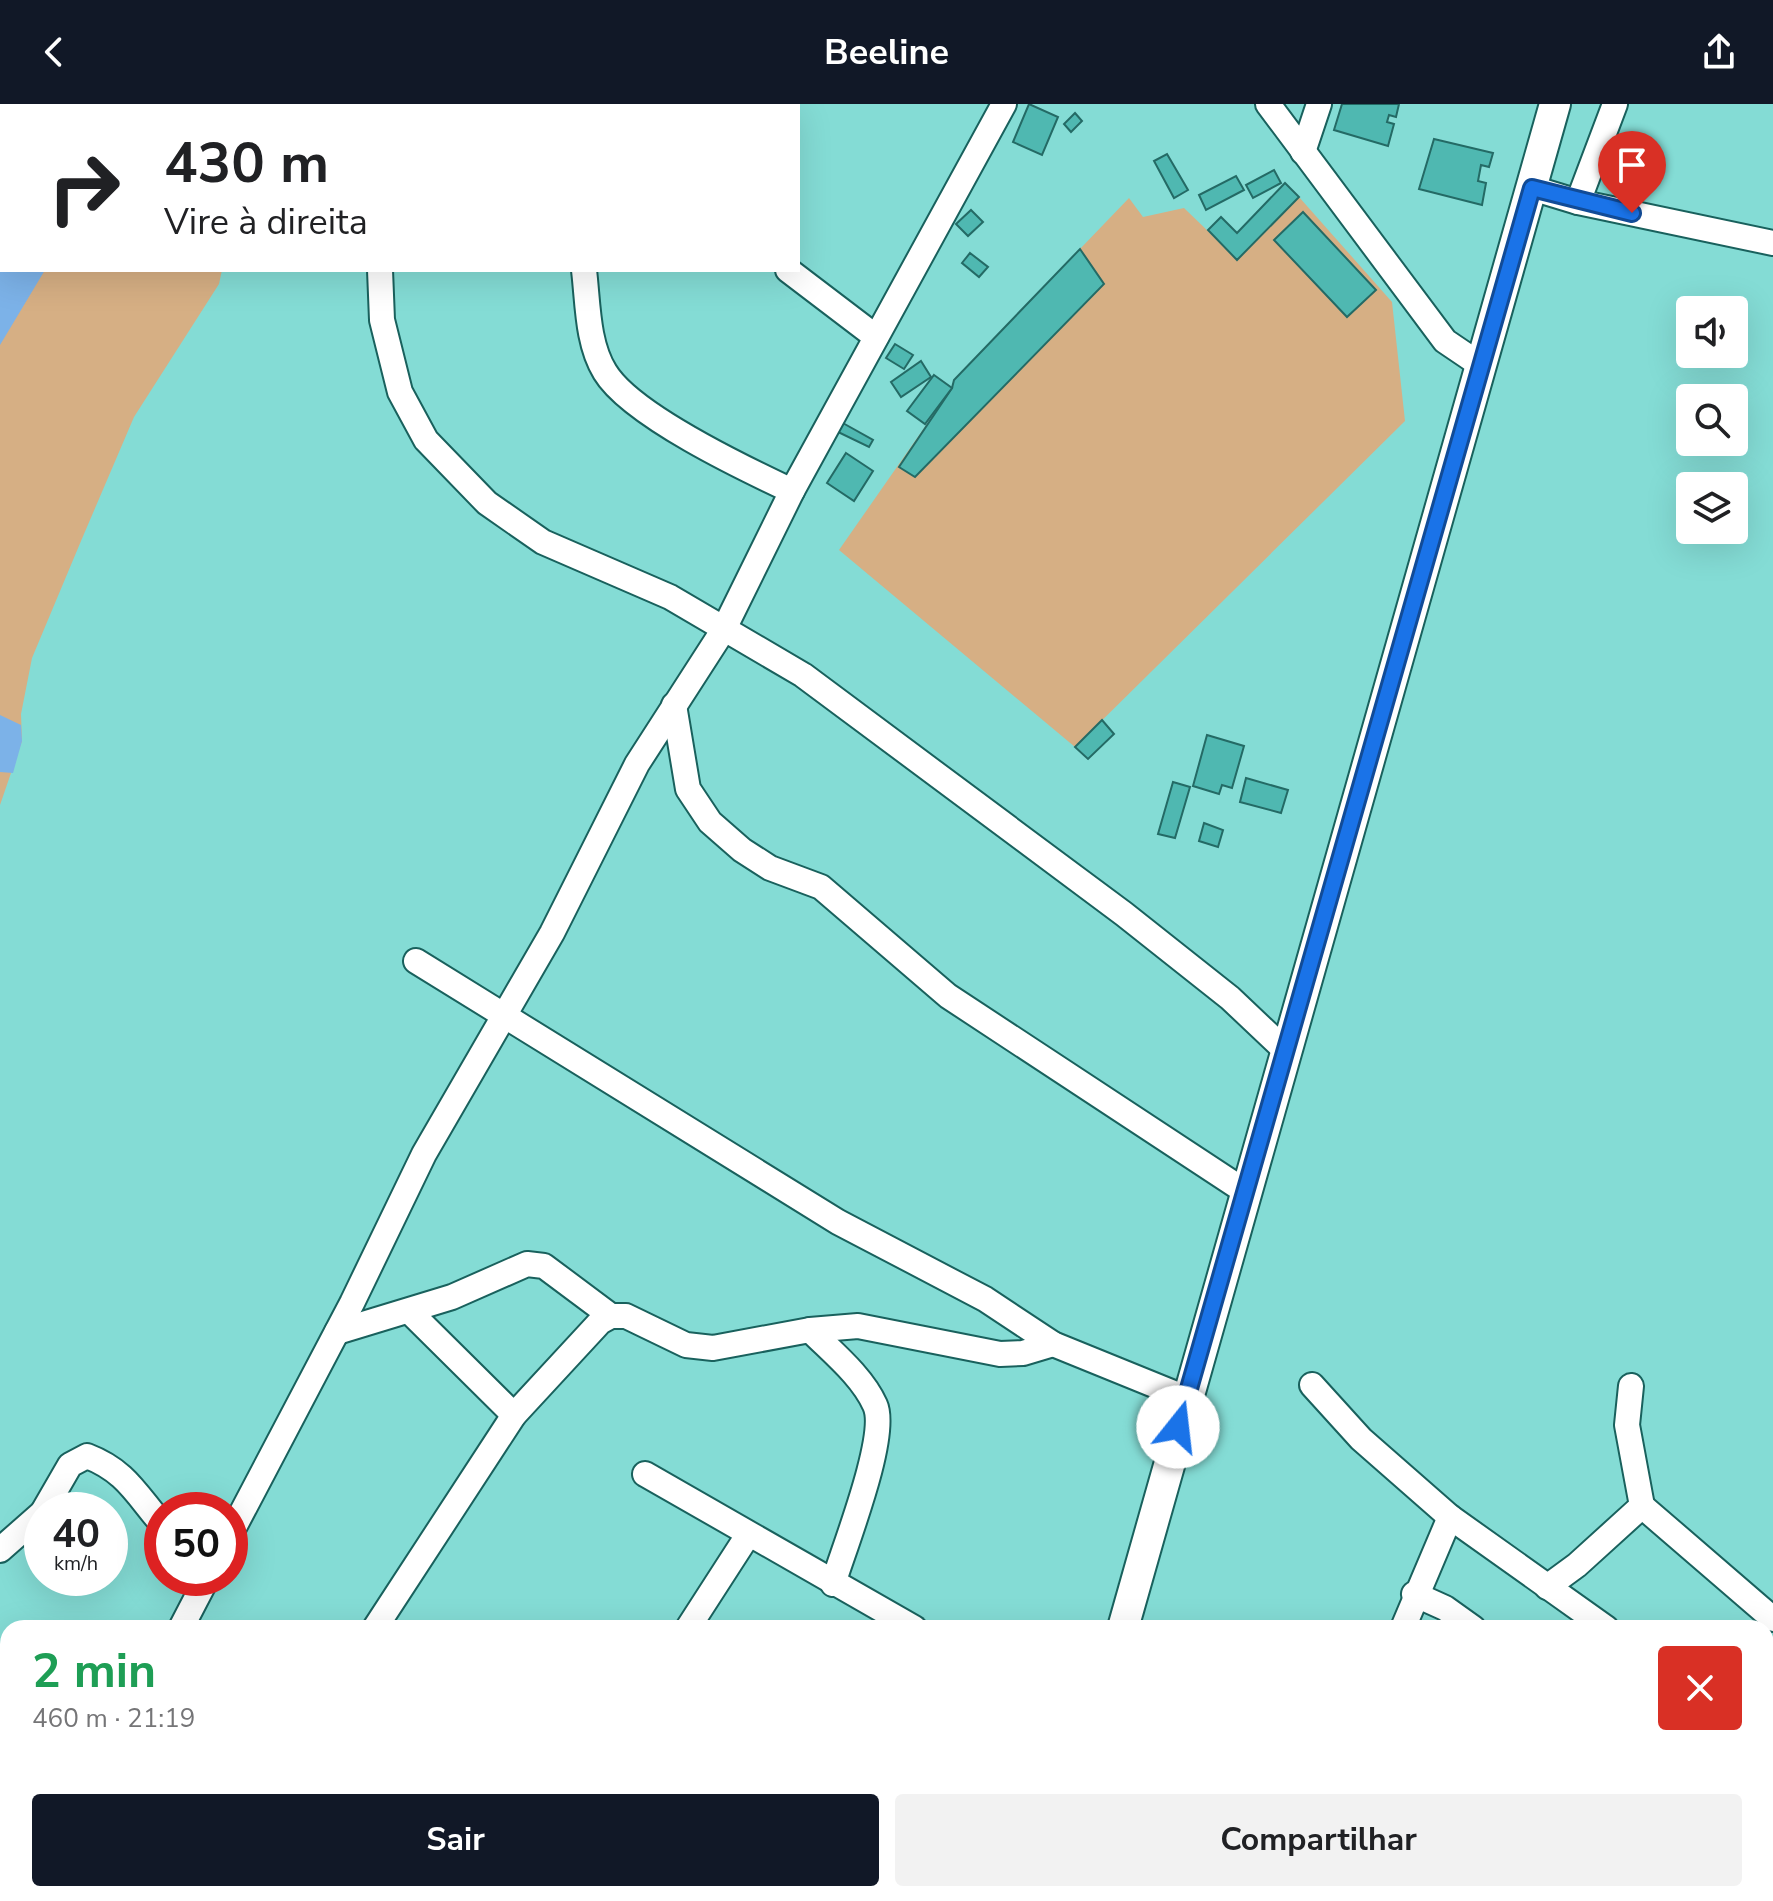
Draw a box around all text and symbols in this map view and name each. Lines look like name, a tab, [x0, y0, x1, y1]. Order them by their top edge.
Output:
text: Beeline	[824, 28, 949, 77]
icon: back	[32, 30, 76, 74]
icon: share	[1697, 30, 1741, 74]
text: 430 m	[164, 125, 329, 202]
pin	[1598, 131, 1666, 213]
icon: right	[32, 136, 136, 240]
icon: arrive	[1610, 143, 1654, 187]
text: Vire à direita	[164, 198, 368, 247]
map controls	[1676, 296, 1748, 544]
button: sound	[1676, 296, 1748, 368]
button: search	[1676, 384, 1748, 456]
button: layers	[1676, 472, 1748, 544]
position arrow	[1136, 1385, 1220, 1469]
speed limit sign: 50	[144, 1492, 248, 1596]
text: 40	[52, 1507, 100, 1561]
text: km/h	[54, 1550, 98, 1577]
text: 2 min	[32, 1638, 156, 1704]
button: close	[1658, 1646, 1742, 1730]
text: 460 m · 21:19	[32, 1701, 195, 1736]
button: Sair	[32, 1794, 879, 1886]
button: Compartilhar	[895, 1794, 1742, 1886]

